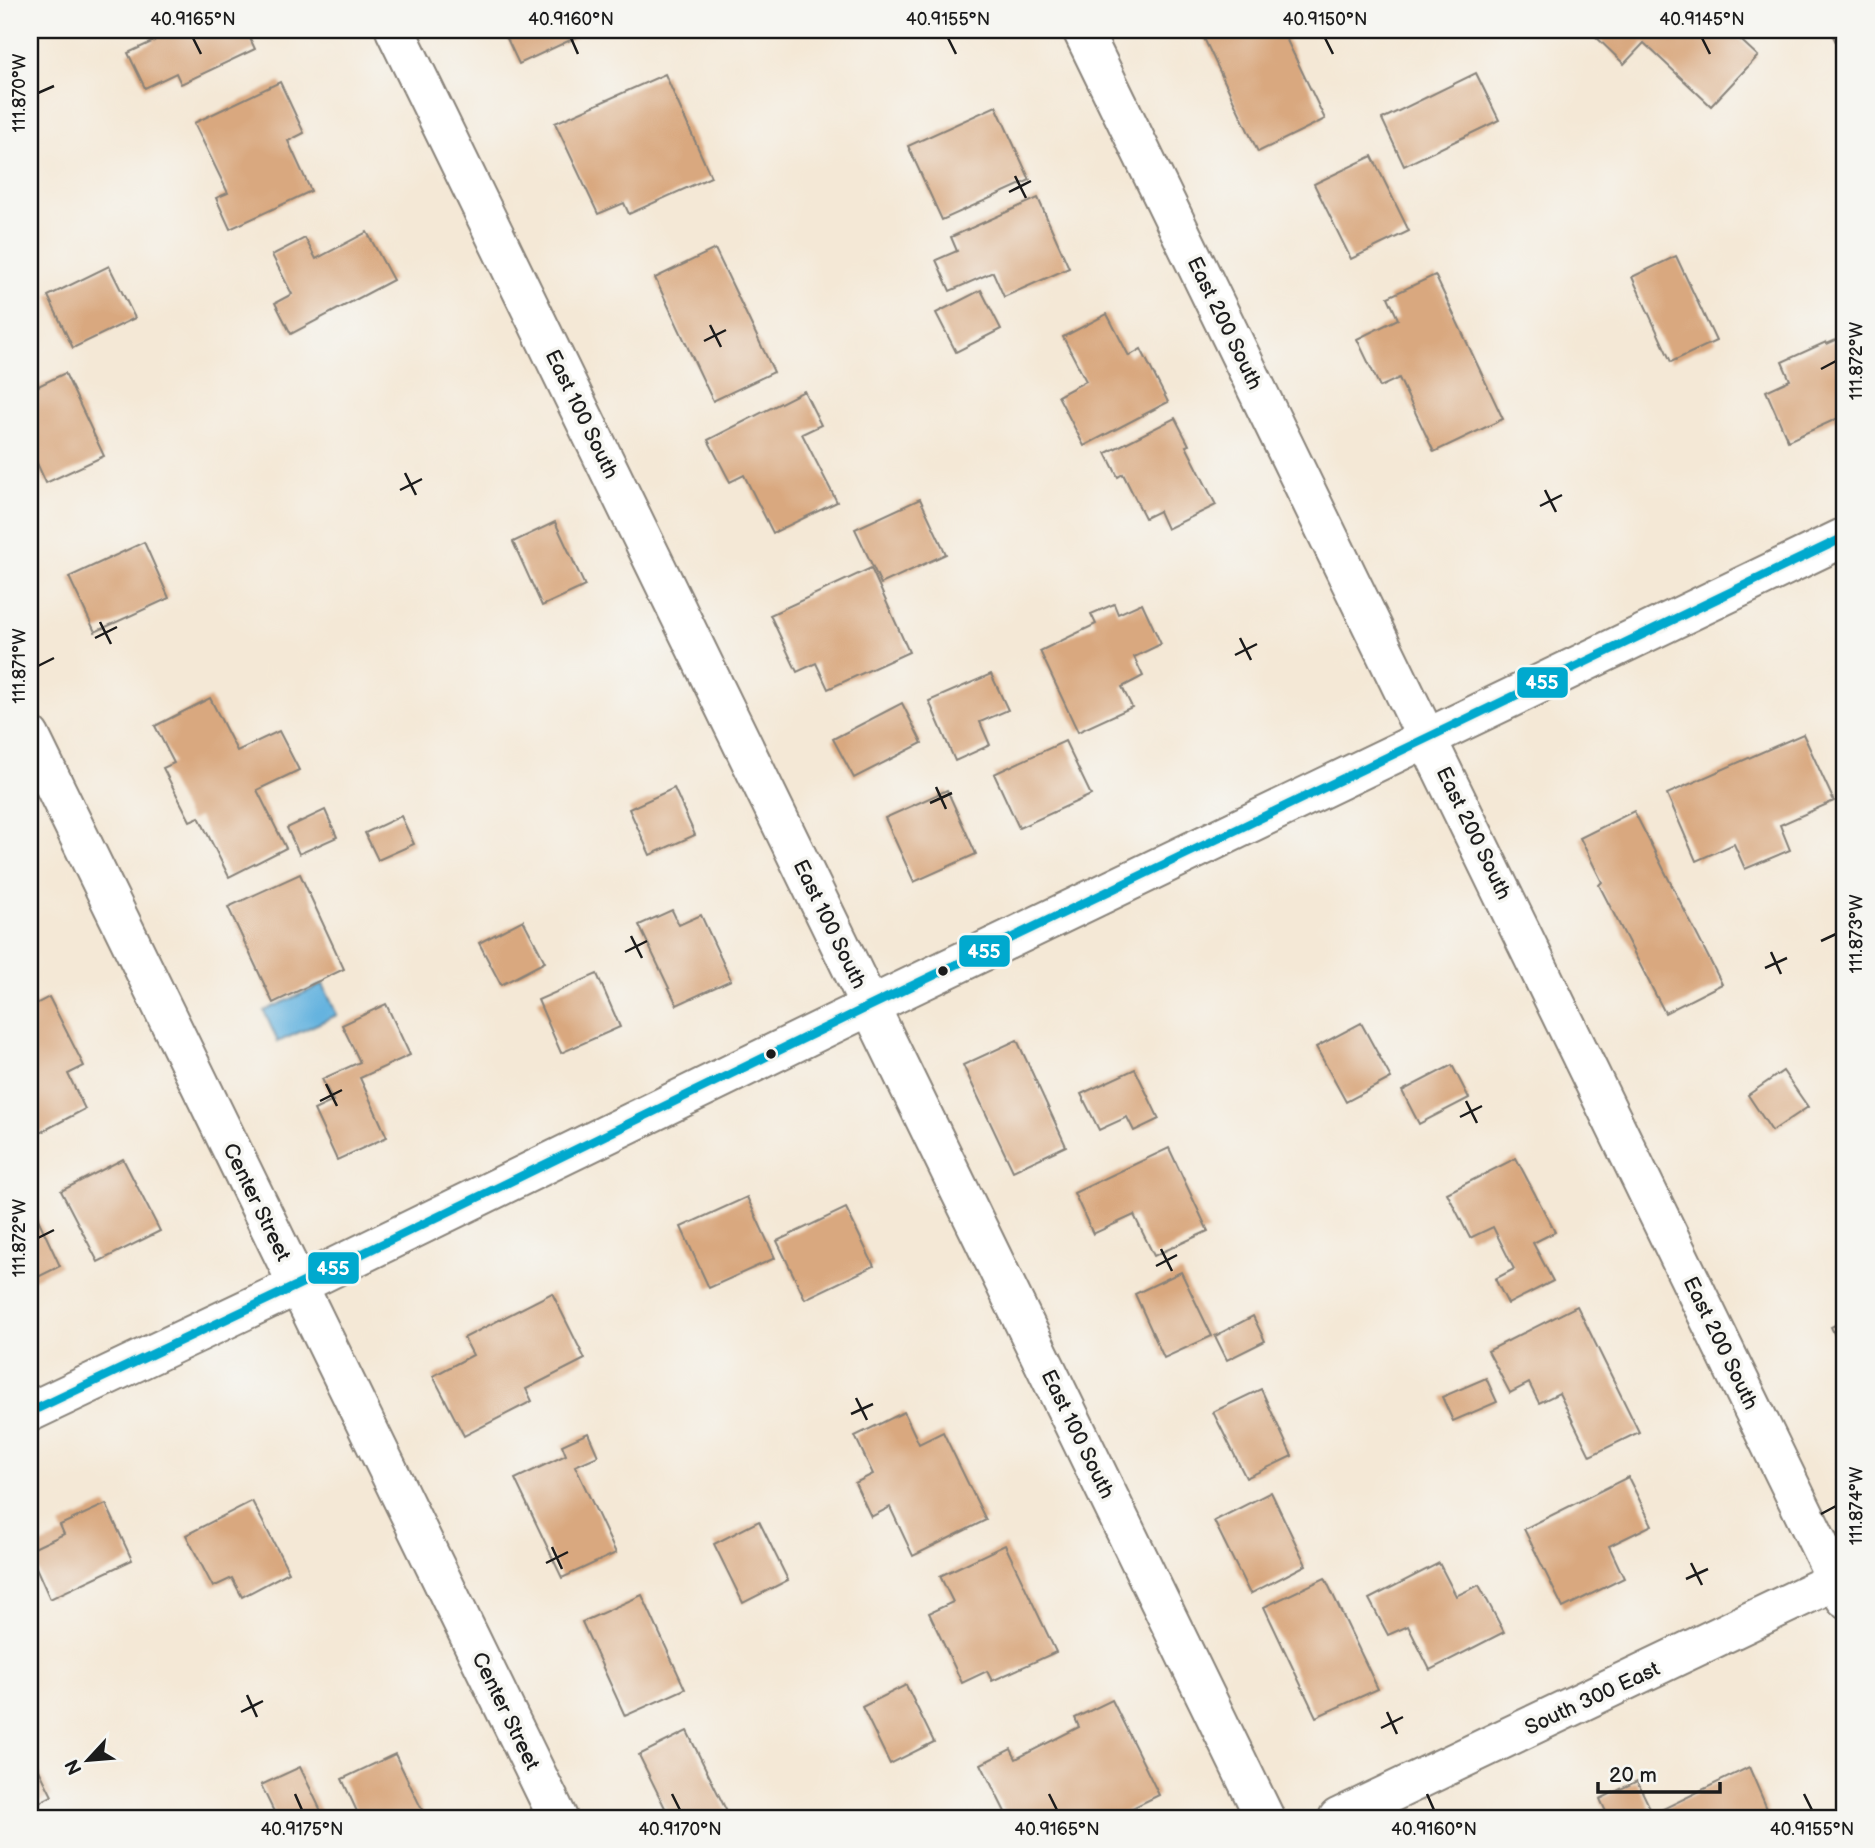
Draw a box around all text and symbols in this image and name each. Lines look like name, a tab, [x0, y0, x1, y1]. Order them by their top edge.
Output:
text: 40.9165°N	[150, 9, 236, 30]
text: 40.9160°N	[528, 9, 614, 30]
text: 40.9155°N	[906, 9, 990, 30]
text: 40.9150°N	[1282, 9, 1368, 30]
text: 40.9145°N	[1659, 9, 1745, 30]
text: 111.870°W	[9, 53, 30, 133]
street label: East 200 South	[1182, 253, 1268, 394]
text: 111.872°W	[1846, 321, 1867, 400]
street label: East 100 South	[540, 346, 624, 483]
text: 111.871°W	[9, 628, 30, 704]
line badge: 455	[1516, 666, 1569, 699]
text: 455	[1525, 672, 1559, 695]
street label: East 200 South	[1431, 763, 1517, 904]
street label: East 100 South	[788, 856, 872, 993]
text: 111.873°W	[1846, 894, 1867, 974]
line badge: 455	[958, 934, 1011, 968]
text: 455	[967, 941, 1001, 964]
unlabelled marker	[936, 964, 950, 978]
unlabelled marker	[764, 1047, 778, 1061]
street label: Center Street	[217, 1139, 296, 1266]
text: 111.872°W	[9, 1198, 30, 1277]
line badge: 455	[307, 1251, 360, 1285]
text: 455	[316, 1258, 350, 1281]
street label: East 200 South	[1678, 1273, 1764, 1414]
street label: East 100 South	[1036, 1366, 1120, 1503]
text: 111.874°W	[1846, 1466, 1867, 1545]
street label: Center Street	[466, 1648, 545, 1775]
street label: South 300 East	[1521, 1656, 1664, 1741]
north arrow	[52, 1726, 122, 1796]
scale bar	[1598, 1750, 1721, 1794]
text: N	[61, 1755, 88, 1778]
text: 20 m	[1609, 1763, 1657, 1788]
text: 40.9175°N	[260, 1819, 344, 1840]
text: 40.9170°N	[638, 1819, 722, 1840]
text: 40.9165°N	[1014, 1819, 1100, 1840]
text: 40.9160°N	[1391, 1819, 1477, 1840]
text: 40.9155°N	[1770, 1819, 1854, 1840]

